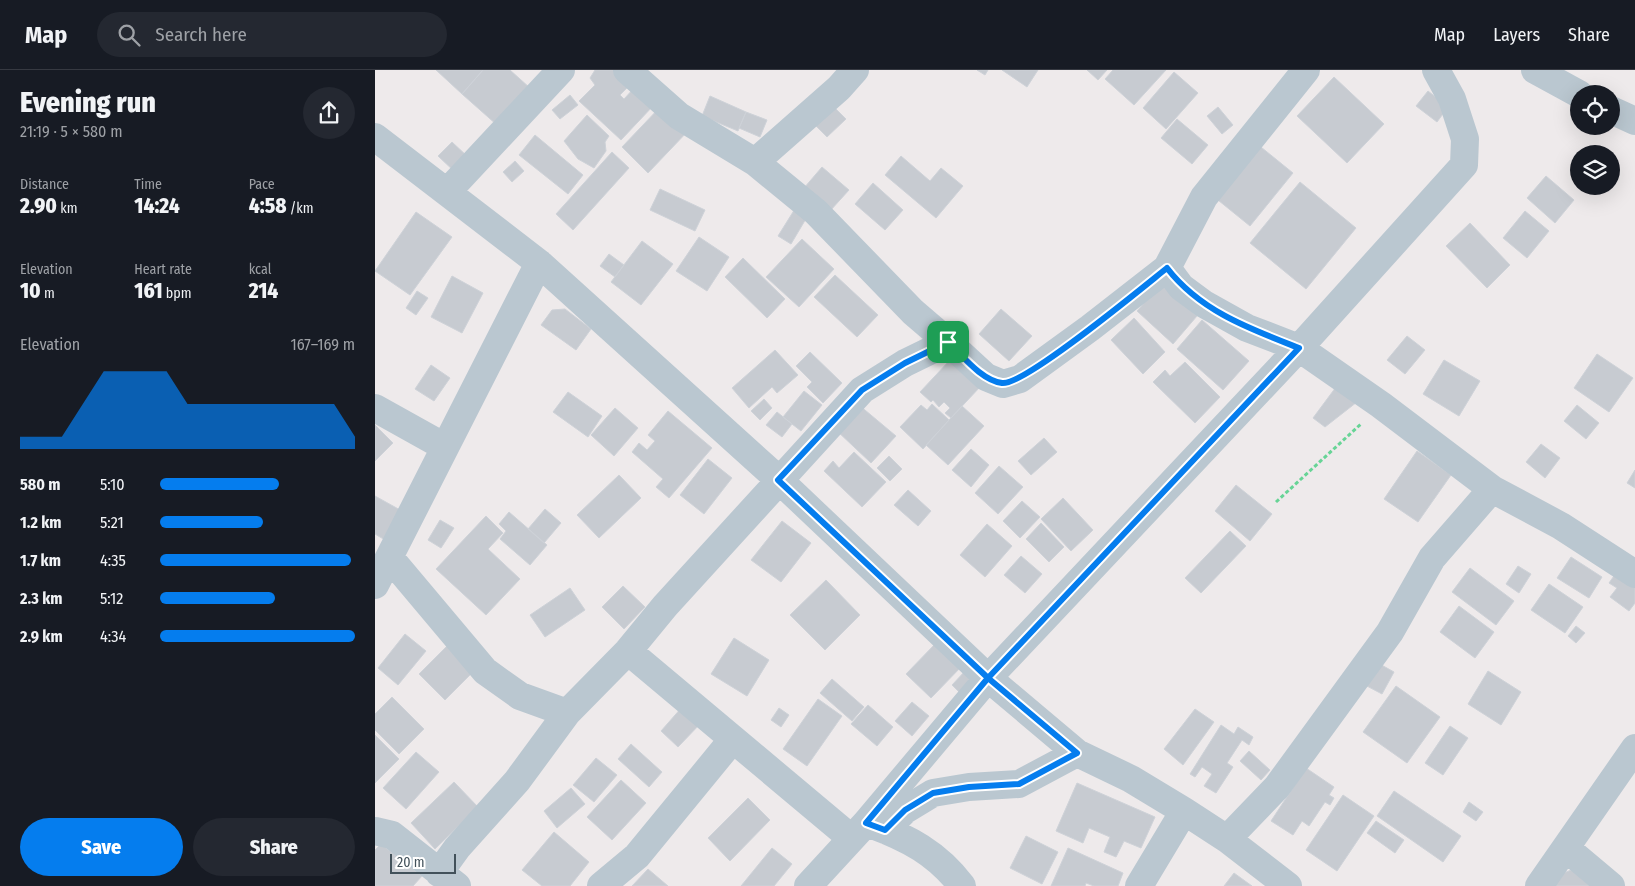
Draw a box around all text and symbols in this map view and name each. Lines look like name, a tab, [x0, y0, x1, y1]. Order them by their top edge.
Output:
search box	[97, 12, 447, 57]
text: Map	[25, 21, 67, 49]
icon: search	[115, 21, 143, 49]
text: Search here	[155, 23, 247, 46]
text: Map	[1434, 24, 1465, 46]
text: Layers	[1493, 24, 1540, 46]
text: Share	[1568, 24, 1610, 46]
map controls	[1570, 85, 1620, 195]
button: locate	[1570, 85, 1620, 135]
text: Evening run	[20, 86, 156, 119]
button: share	[303, 87, 355, 139]
text: 21:19 · 5 × 580 m	[20, 122, 122, 141]
button: layers	[1570, 145, 1620, 195]
text: Distance	[20, 176, 69, 193]
text: Time	[134, 176, 162, 193]
text: Pace	[249, 176, 275, 193]
text: 2.90	[20, 193, 57, 219]
text: 14:24	[134, 193, 180, 219]
text: 4:58	[249, 193, 287, 219]
text: km	[57, 200, 78, 217]
text: /km	[287, 200, 314, 217]
text: Elevation	[20, 261, 73, 278]
text: Heart rate	[134, 261, 192, 278]
text: kcal	[249, 261, 271, 278]
text: 10	[20, 278, 41, 304]
text: 161	[134, 278, 163, 304]
text: 214	[249, 278, 278, 304]
text: m	[41, 285, 55, 302]
text: bpm	[163, 285, 192, 302]
pin	[927, 321, 969, 363]
icon: arrive	[934, 328, 962, 356]
text: Elevation	[20, 335, 80, 354]
text: 167–169 m	[290, 335, 355, 354]
text: 580 m	[20, 475, 61, 494]
text: 5:10	[100, 475, 125, 494]
text: 1.2 km	[20, 513, 62, 532]
text: 5:21	[100, 513, 124, 532]
text: 1.7 km	[20, 551, 61, 570]
text: 4:35	[100, 551, 126, 570]
text: 2.3 km	[20, 589, 63, 608]
text: 5:12	[100, 589, 123, 608]
text: 2.9 km	[20, 627, 63, 646]
text: 4:34	[100, 627, 126, 646]
button: Save	[20, 818, 183, 876]
button: Share	[193, 818, 355, 876]
scale bar	[390, 851, 456, 874]
text: 20 m	[397, 854, 425, 871]

